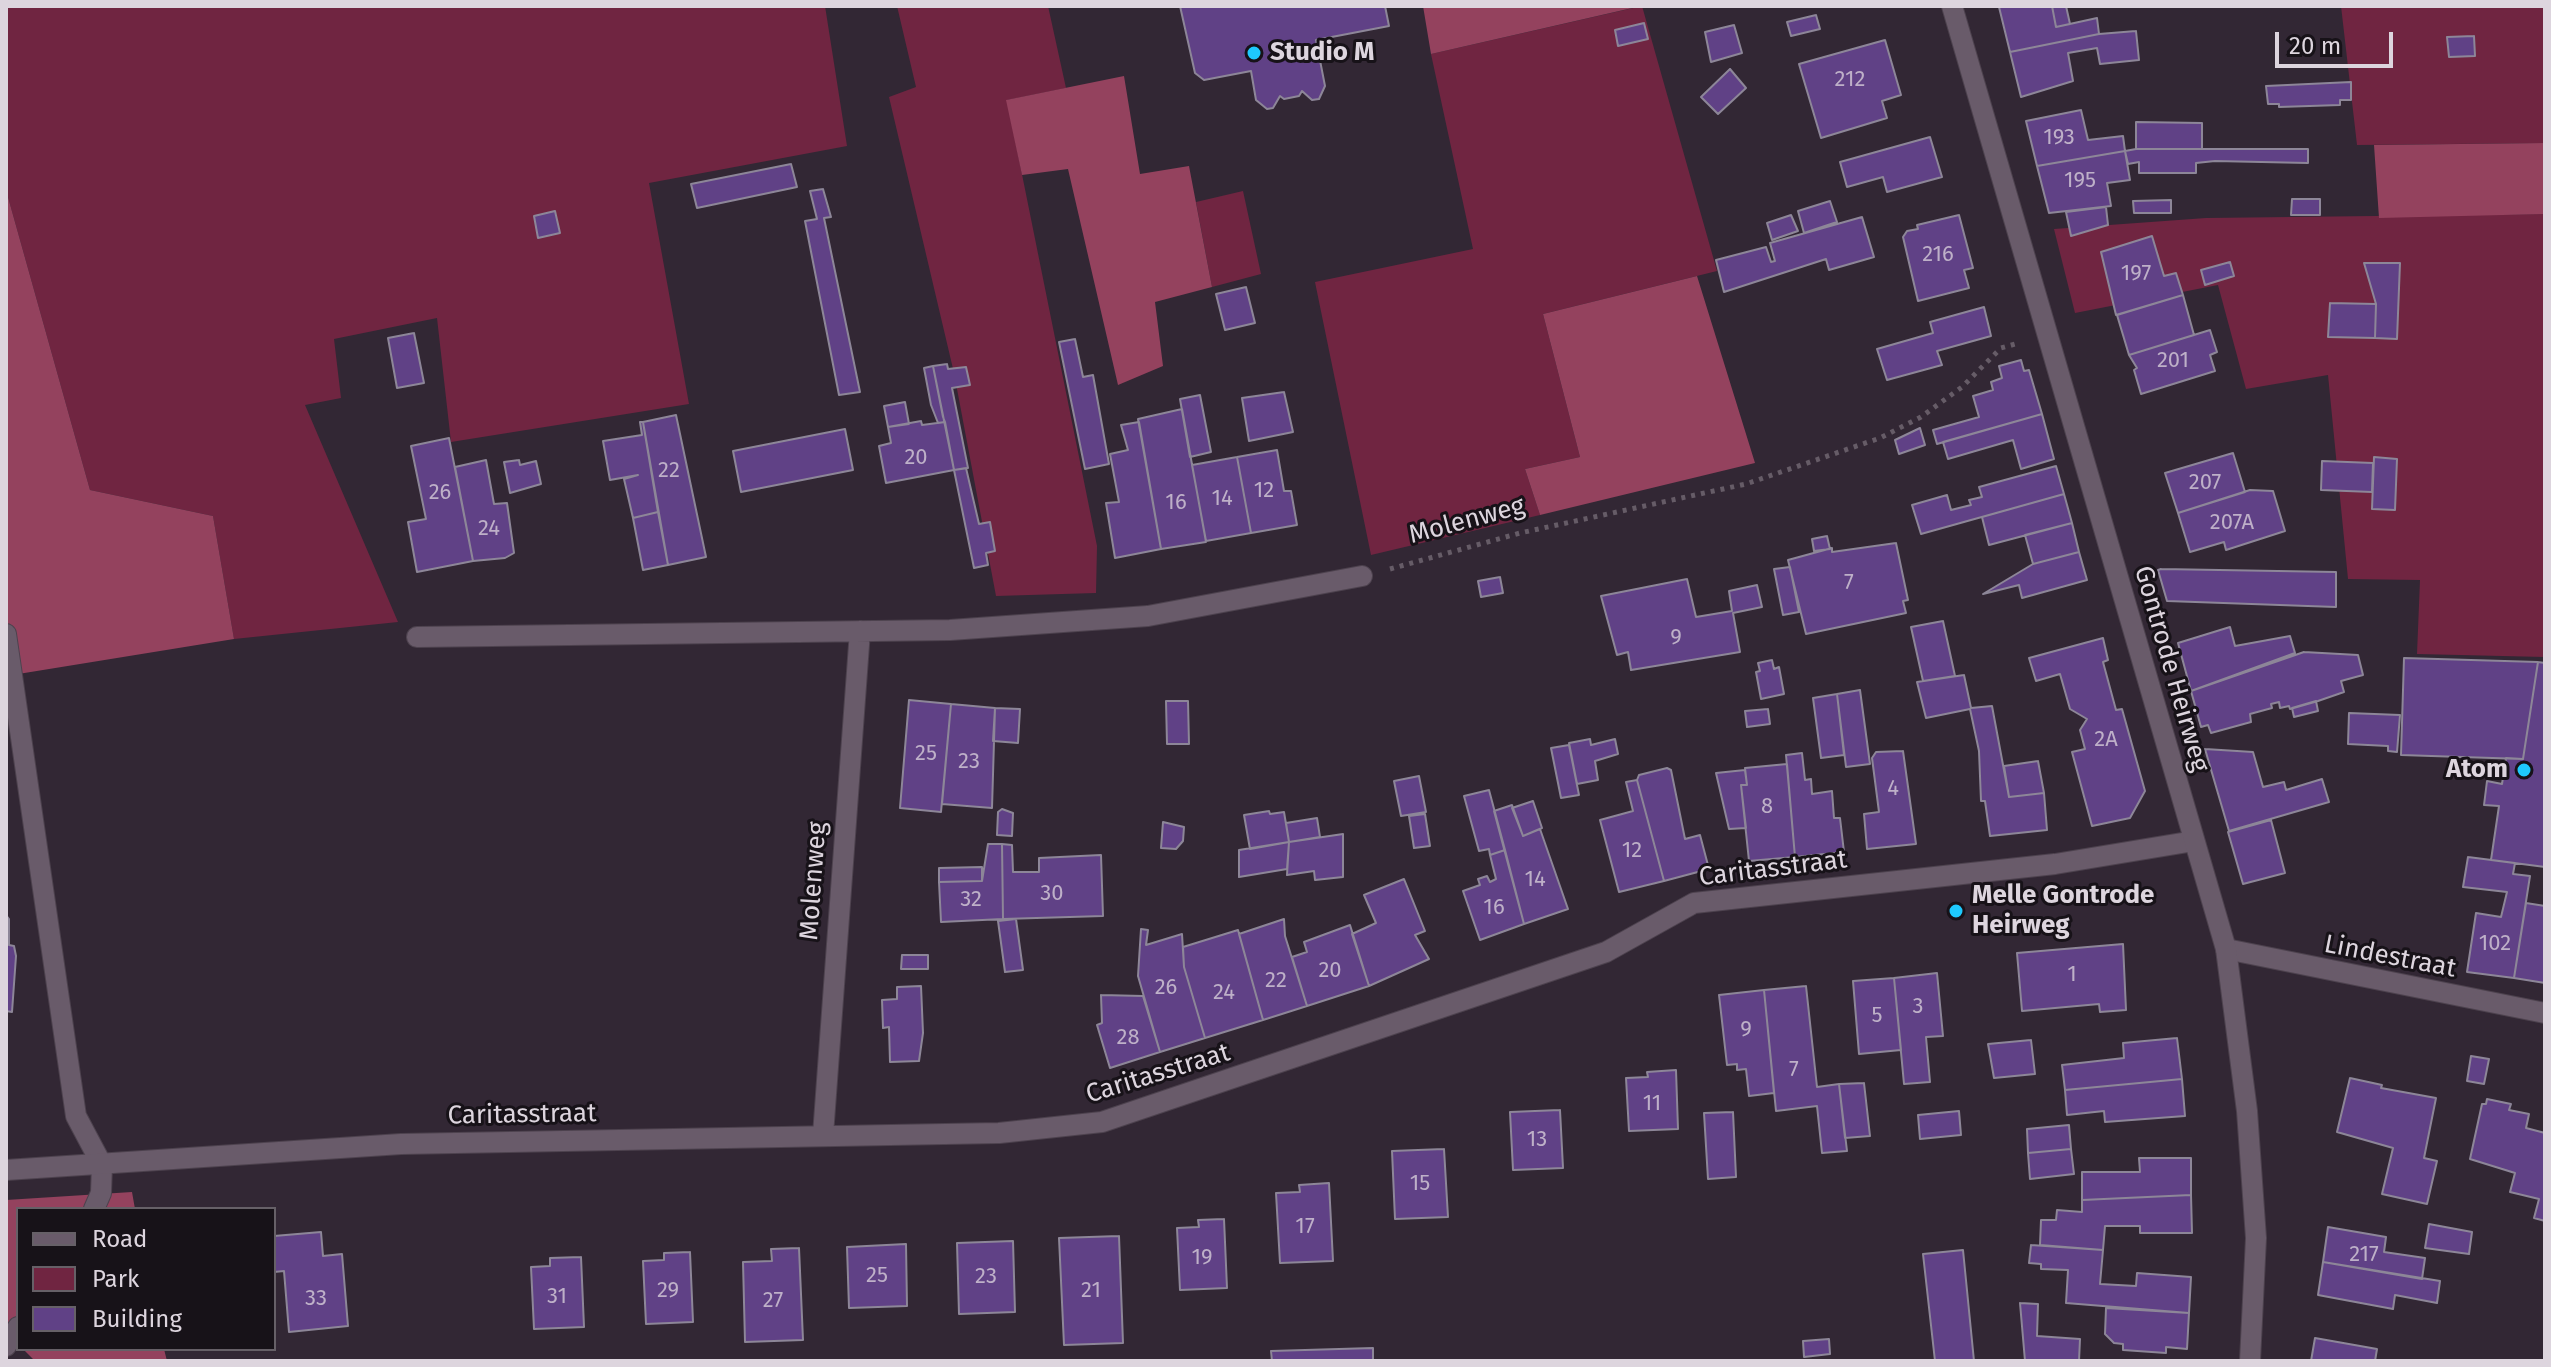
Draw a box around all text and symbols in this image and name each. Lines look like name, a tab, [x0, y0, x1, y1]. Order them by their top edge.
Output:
scale bar	[2279, 16, 2397, 66]
text: 20 m	[2289, 32, 2341, 60]
place label: Studio M	[1270, 37, 1374, 69]
marker: Studio M	[1245, 44, 1263, 62]
house number: 212	[1835, 67, 1865, 93]
house number: 193	[2043, 125, 2075, 151]
house number: 195	[2064, 168, 2096, 194]
house number: 216	[1922, 242, 1954, 268]
house number: 197	[2121, 261, 2151, 287]
house number: 201	[2157, 348, 2189, 374]
house number: 20	[904, 445, 928, 471]
house number: 22	[658, 458, 680, 484]
house number: 207	[2189, 470, 2221, 496]
house number: 12	[1254, 478, 1274, 504]
house number: 26	[429, 480, 451, 506]
house number: 14	[1211, 486, 1233, 512]
house number: 16	[1165, 490, 1187, 516]
street label: Molenweg	[1406, 491, 1528, 551]
house number: 207A	[2210, 510, 2254, 536]
house number: 24	[478, 516, 500, 542]
street label: Gontrode Heirweg	[2127, 562, 2215, 776]
house number: 7	[1844, 570, 1854, 596]
house number: 9	[1670, 625, 1682, 651]
house number: 2A	[2094, 727, 2118, 753]
house number: 25	[915, 741, 937, 767]
house number: 23	[958, 749, 980, 775]
place label: Atom	[2446, 754, 2508, 786]
marker: Atom	[2515, 761, 2533, 779]
house number: 4	[1887, 776, 1899, 802]
house number: 8	[1761, 794, 1773, 820]
street label: Molenweg	[794, 821, 834, 941]
house number: 12	[1622, 838, 1642, 864]
street label: Caritasstraat	[1697, 844, 1849, 894]
house number: 14	[1524, 867, 1546, 893]
place label: Melle Gontrode Heirweg	[1972, 880, 2154, 942]
house number: 30	[1040, 881, 1064, 907]
house number: 32	[960, 887, 982, 913]
house number: 16	[1483, 895, 1505, 921]
marker: Melle Gontrode Heirweg	[1947, 902, 1965, 920]
street label: Lindestraat	[2322, 929, 2458, 985]
house number: 102	[2479, 931, 2511, 957]
house number: 20	[1318, 958, 1342, 984]
house number: 1	[2067, 962, 2077, 988]
house number: 22	[1265, 968, 1287, 994]
house number: 26	[1155, 975, 1177, 1001]
house number: 24	[1213, 980, 1235, 1006]
house number: 3	[1913, 994, 1923, 1020]
house number: 5	[1871, 1003, 1883, 1029]
house number: 9	[1740, 1017, 1752, 1043]
house number: 28	[1116, 1025, 1140, 1051]
street label: Caritasstraat	[1082, 1037, 1234, 1111]
house number: 7	[1789, 1057, 1799, 1083]
house number: 11	[1643, 1091, 1661, 1117]
street label: Caritasstraat	[447, 1098, 597, 1132]
house number: 13	[1527, 1127, 1547, 1153]
house number: 15	[1410, 1171, 1430, 1197]
legend	[16, 1207, 276, 1351]
house number: 17	[1295, 1214, 1315, 1240]
text: Road	[92, 1225, 147, 1253]
house number: 217	[2349, 1242, 2379, 1268]
house number: 19	[1191, 1245, 1213, 1271]
house number: 25	[866, 1263, 888, 1289]
house number: 23	[975, 1264, 997, 1290]
text: Park	[92, 1265, 139, 1293]
house number: 29	[657, 1278, 679, 1304]
house number: 21	[1081, 1278, 1101, 1304]
house number: 31	[547, 1284, 567, 1310]
house number: 33	[305, 1286, 327, 1312]
house number: 27	[763, 1288, 783, 1314]
text: Building	[92, 1305, 182, 1333]

